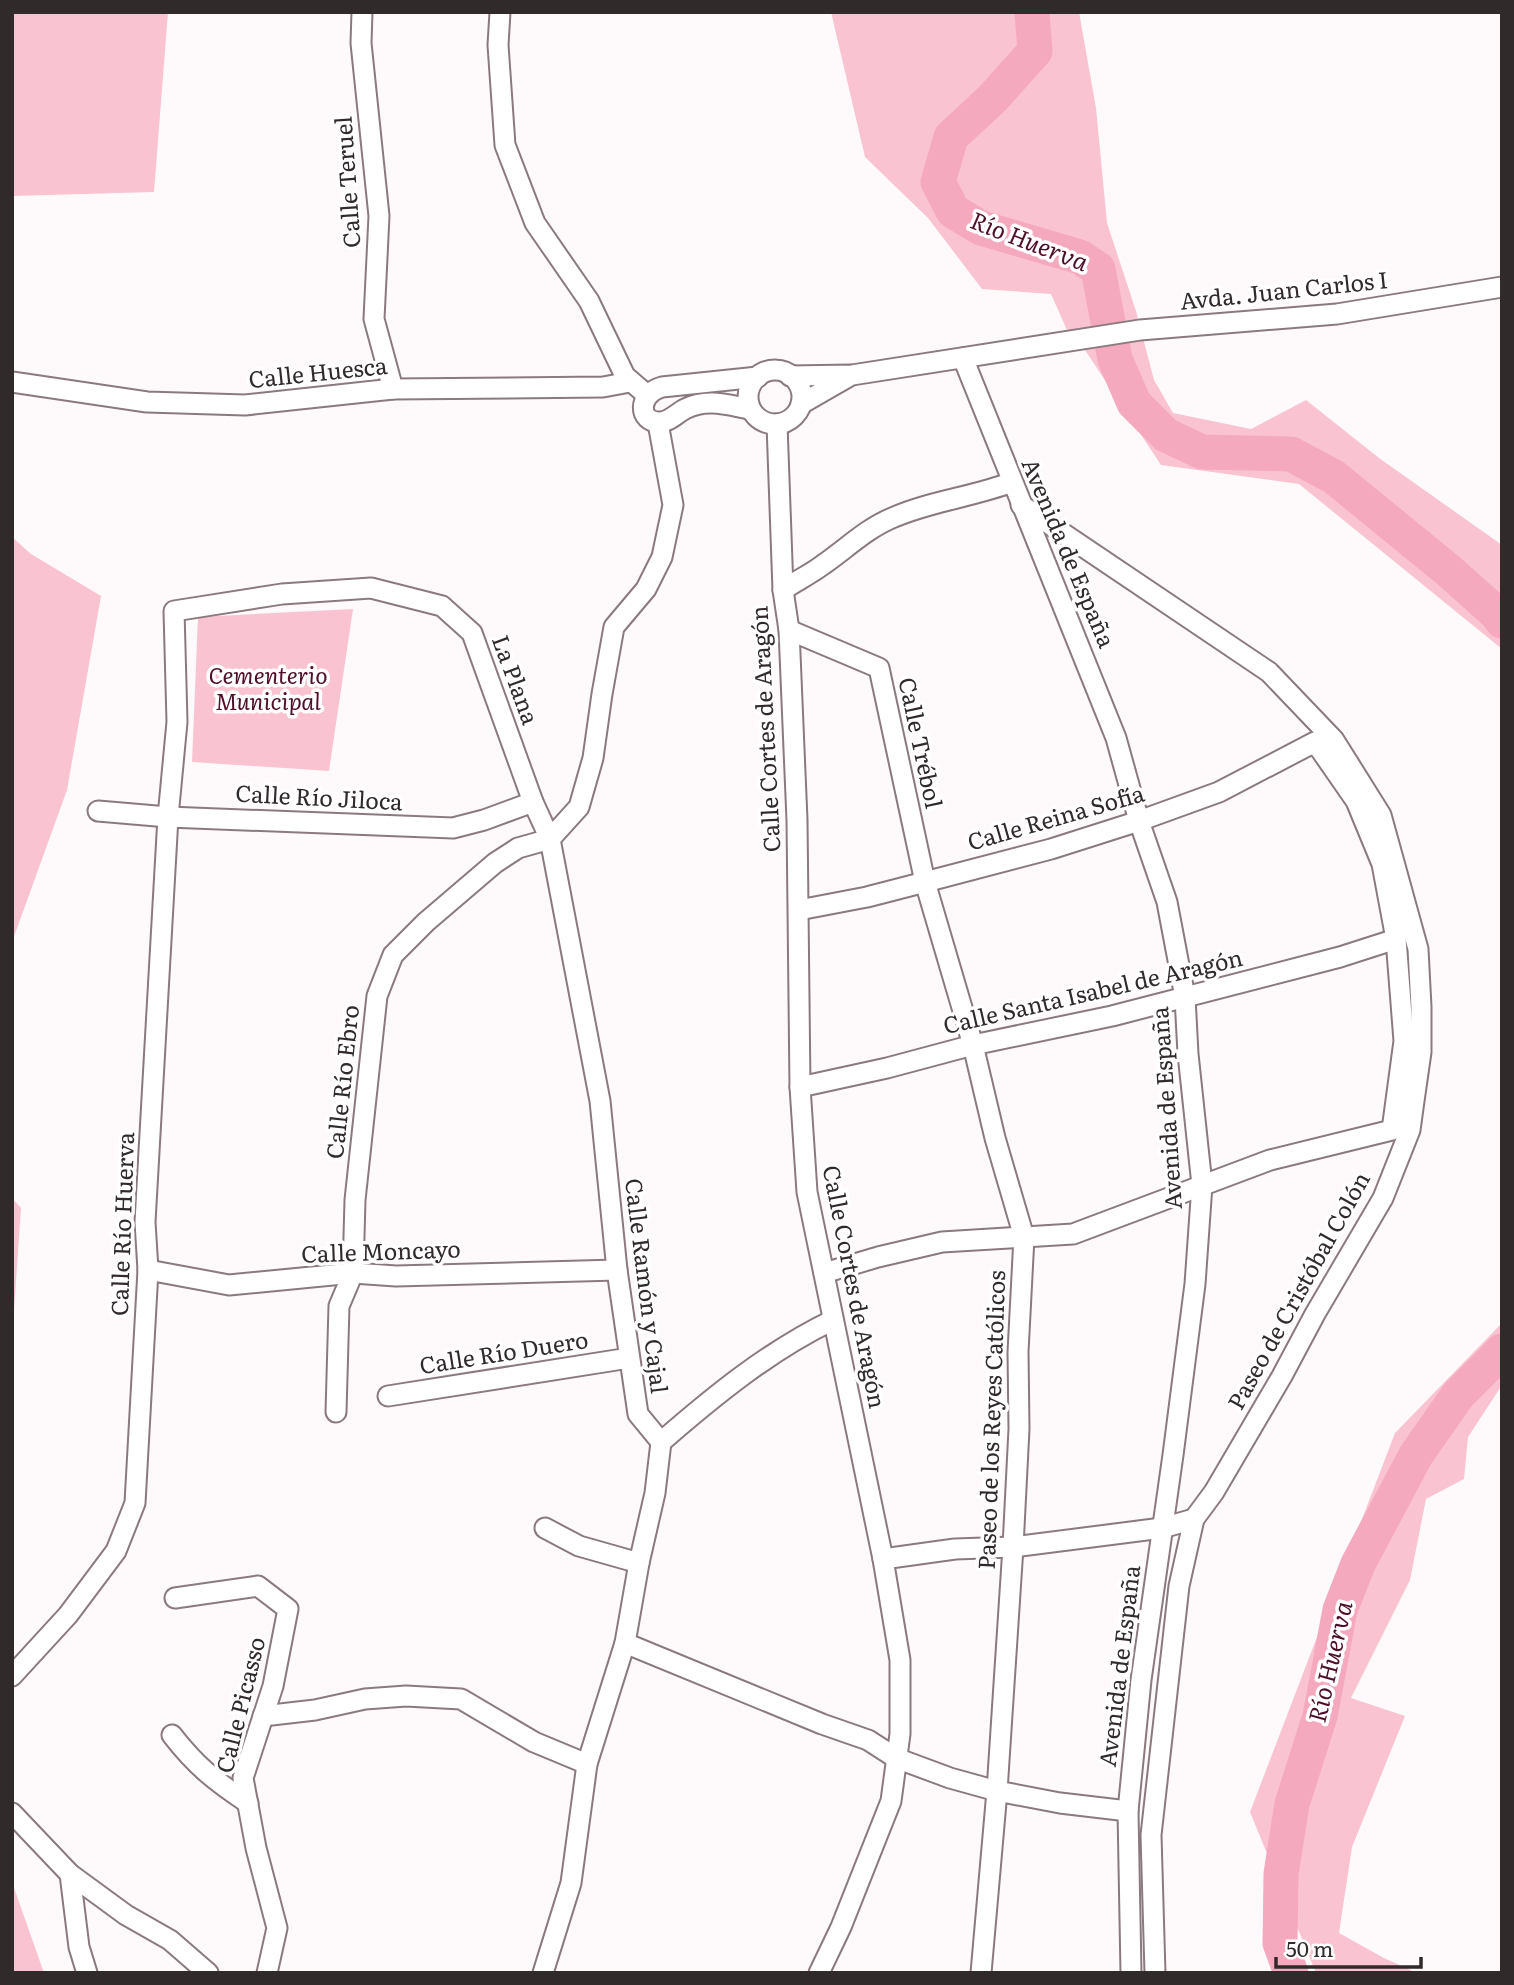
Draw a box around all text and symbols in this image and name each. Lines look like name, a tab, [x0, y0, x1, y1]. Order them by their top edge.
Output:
street label: Calle Teruel	[324, 115, 368, 249]
water label: Río Huerva	[966, 201, 1094, 278]
street label: Avda. Juan Carlos I	[1178, 261, 1389, 317]
street label: Calle Huesca	[247, 347, 389, 395]
street label: Avenida de España	[1015, 452, 1125, 653]
street label: Calle Cortes de Aragón	[741, 605, 787, 853]
street label: La Plana	[485, 630, 549, 729]
park label: Cementerio Municipal	[208, 657, 328, 717]
street label: Calle Trébol	[891, 674, 952, 811]
street label: Calle Reina Sofía	[963, 774, 1149, 858]
street label: Calle Río Jiloca	[235, 775, 404, 817]
street label: Calle Santa Isabel de Aragón	[939, 939, 1246, 1041]
street label: Calle Río Ebro	[316, 1003, 366, 1160]
street label: Avenida de España	[1141, 1005, 1189, 1211]
street label: Calle Río Huerva	[101, 1131, 141, 1316]
street label: Calle Cortes de Aragón	[816, 1162, 896, 1411]
street label: Paseo de Cristóbal Colón	[1218, 1165, 1377, 1415]
street label: Calle Ramón y Cajal	[618, 1176, 678, 1395]
street label: Calle Moncayo	[301, 1230, 461, 1270]
street label: Paseo de los Reyes Católicos	[968, 1270, 1012, 1570]
street label: Calle Río Duero	[417, 1321, 590, 1381]
street label: Avenida de España	[1089, 1562, 1147, 1769]
water label: Río Huerva	[1298, 1597, 1360, 1725]
street label: Calle Picasso	[206, 1633, 272, 1776]
scale bar	[1276, 1926, 1421, 1970]
text: 50 m	[1286, 1932, 1333, 1963]

